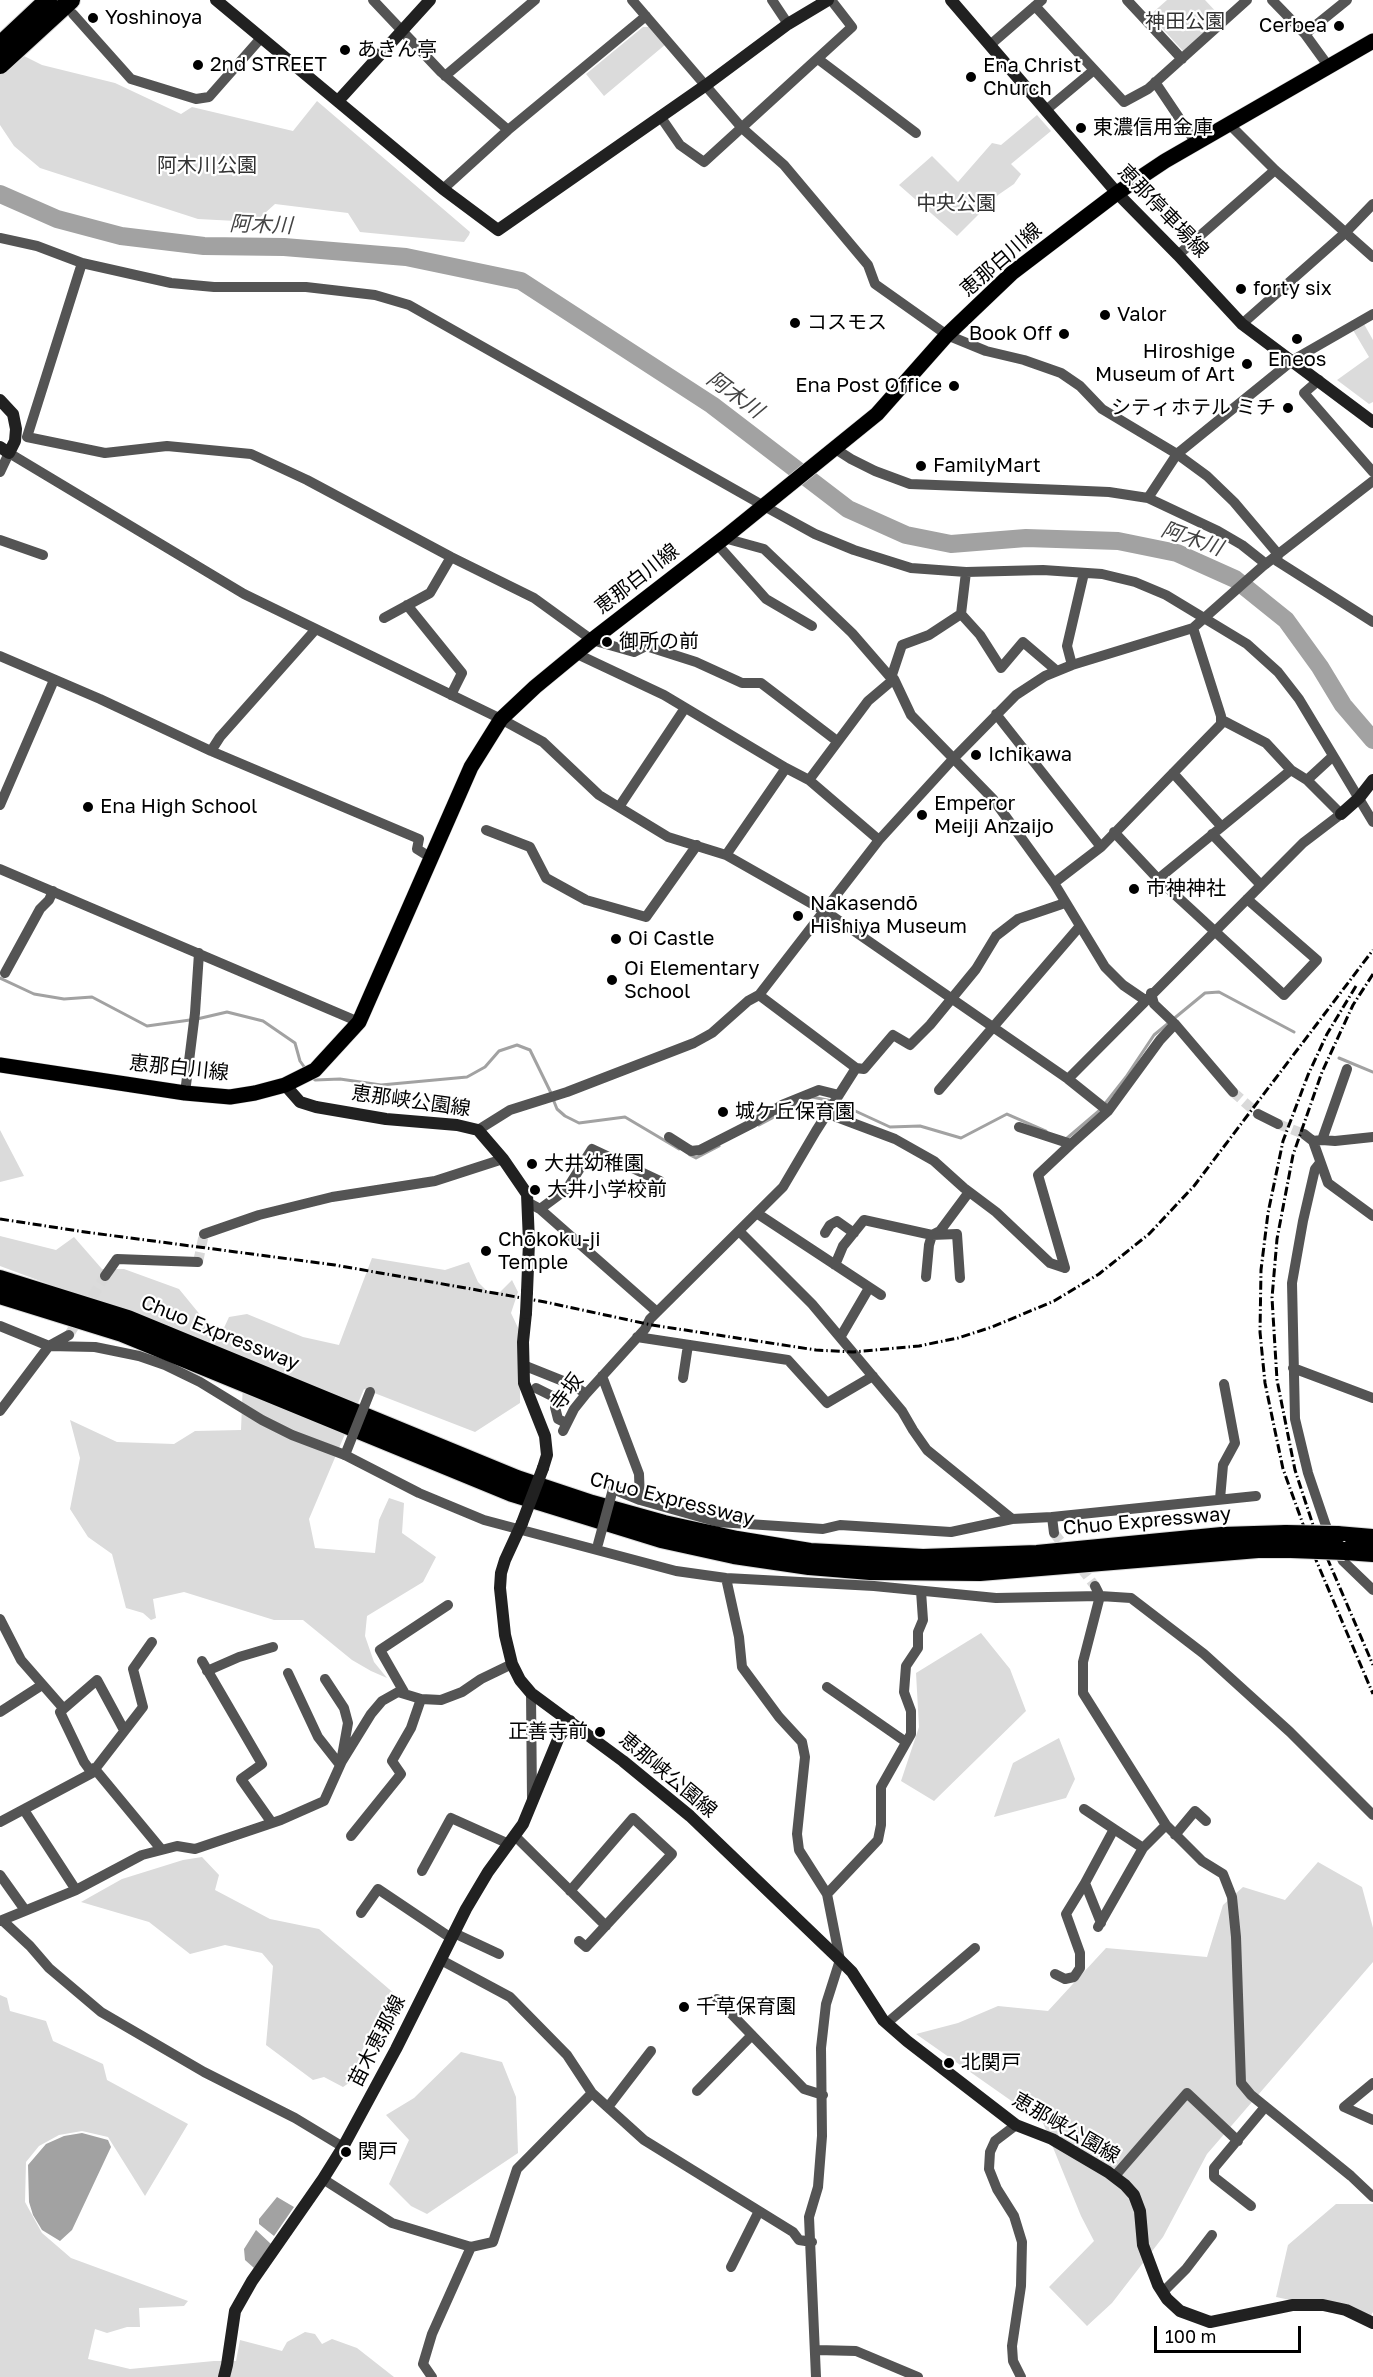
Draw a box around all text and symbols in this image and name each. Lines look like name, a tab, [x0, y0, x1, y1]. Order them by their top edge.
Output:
place label: Yoshinoya	[105, 6, 202, 30]
park label: 神田公園	[1145, 10, 1225, 34]
marker: Yoshinoya	[86, 11, 100, 25]
place label: Cerbea	[1259, 14, 1327, 38]
marker: Cerbea	[1332, 19, 1346, 33]
place label: あきん亭	[357, 38, 437, 62]
marker: あきん亭	[338, 43, 352, 57]
place label: 2nd STREET	[210, 53, 327, 77]
place label: Ena Christ Church	[983, 54, 1081, 101]
marker: 2nd STREET	[191, 58, 205, 72]
marker: Ena Christ Church	[964, 70, 978, 84]
place label: 東濃信用金庫	[1093, 116, 1213, 140]
marker: 東濃信用金庫	[1074, 121, 1088, 135]
park label: 阿木川公園	[157, 154, 257, 178]
street label: 恵那停車場線	[1113, 160, 1213, 262]
park label: 中央公園	[916, 192, 996, 216]
water label: 阿木川	[229, 211, 293, 239]
street label: 恵那白川線	[955, 218, 1047, 302]
place label: forty six	[1253, 277, 1332, 301]
marker: forty six	[1234, 282, 1248, 296]
place label: Valor	[1117, 303, 1166, 327]
marker: Valor	[1098, 308, 1112, 322]
place label: コスモス	[807, 311, 887, 335]
marker: コスモス	[788, 316, 802, 330]
place label: Book Off	[969, 322, 1052, 346]
marker: Book Off	[1057, 327, 1071, 341]
marker: Eneos	[1290, 332, 1304, 346]
place label: Hiroshige Museum of Art	[1095, 340, 1235, 387]
place label: Eneos	[1268, 348, 1326, 372]
marker: Hiroshige Museum of Art	[1240, 357, 1254, 371]
water label: 阿木川	[702, 366, 768, 424]
place label: Ena Post Office	[795, 374, 942, 398]
marker: Ena Post Office	[947, 379, 961, 393]
place label: シティホテル ミチ	[1111, 396, 1276, 420]
marker: シティホテル ミチ	[1281, 401, 1295, 415]
place label: FamilyMart	[933, 454, 1041, 478]
marker: FamilyMart	[914, 459, 928, 473]
water label: 阿木川	[1158, 517, 1226, 561]
street label: 恵那白川線	[590, 539, 684, 619]
place label: 御所の前	[619, 630, 699, 654]
marker: 御所の前	[600, 635, 614, 649]
place label: Ichikawa	[988, 743, 1072, 767]
marker: Ichikawa	[969, 748, 983, 762]
place label: Emperor Meiji Anzaijo	[934, 792, 1054, 839]
place label: Ena High School	[100, 795, 257, 819]
marker: Ena High School	[81, 800, 95, 814]
marker: Emperor Meiji Anzaijo	[915, 808, 929, 822]
place label: 市神神社	[1146, 877, 1226, 901]
marker: 市神神社	[1127, 882, 1141, 896]
place label: Nakasendō Hishiya Museum	[810, 892, 967, 939]
marker: Nakasendō Hishiya Museum	[791, 909, 805, 923]
place label: Oi Castle	[628, 927, 714, 951]
marker: Oi Castle	[609, 932, 623, 946]
place label: Oi Elementary School	[624, 957, 759, 1004]
marker: Oi Elementary School	[605, 973, 619, 987]
street label: 恵那白川線	[128, 1051, 230, 1085]
street label: 恵那峡公園線	[350, 1081, 472, 1121]
place label: 城ケ丘保育園	[735, 1100, 855, 1124]
marker: 城ケ丘保育園	[716, 1105, 730, 1119]
place label: 大井幼稚園	[544, 1152, 644, 1176]
marker: 大井幼稚園	[525, 1157, 539, 1171]
place label: 大井小学校前	[547, 1178, 667, 1202]
marker: 大井小学校前	[528, 1183, 542, 1197]
place label: Chōkoku-ji Temple	[498, 1228, 601, 1275]
marker: Chōkoku-ji Temple	[479, 1244, 493, 1258]
street label: Chuo Expressway	[137, 1290, 303, 1376]
street label: 寺坂	[546, 1369, 588, 1415]
street label: Chuo Expressway	[587, 1467, 757, 1531]
street label: Chuo Expressway	[1062, 1502, 1232, 1540]
place label: 正善寺前	[508, 1720, 588, 1744]
marker: 正善寺前	[593, 1725, 607, 1739]
street label: 恵那峡公園線	[614, 1727, 722, 1823]
street label: 苗木恵那線	[344, 1991, 410, 2091]
place label: 千草保育園	[696, 1995, 796, 2019]
marker: 千草保育園	[677, 2000, 691, 2014]
place label: 北関戸	[961, 2051, 1021, 2075]
marker: 北関戸	[942, 2056, 956, 2070]
street label: 恵那峡公園線	[1008, 2088, 1124, 2168]
place label: 関戸	[358, 2140, 398, 2164]
marker: 関戸	[339, 2145, 353, 2159]
scale bar	[1157, 2314, 1304, 2352]
text: 100 m	[1165, 2325, 1216, 2347]

